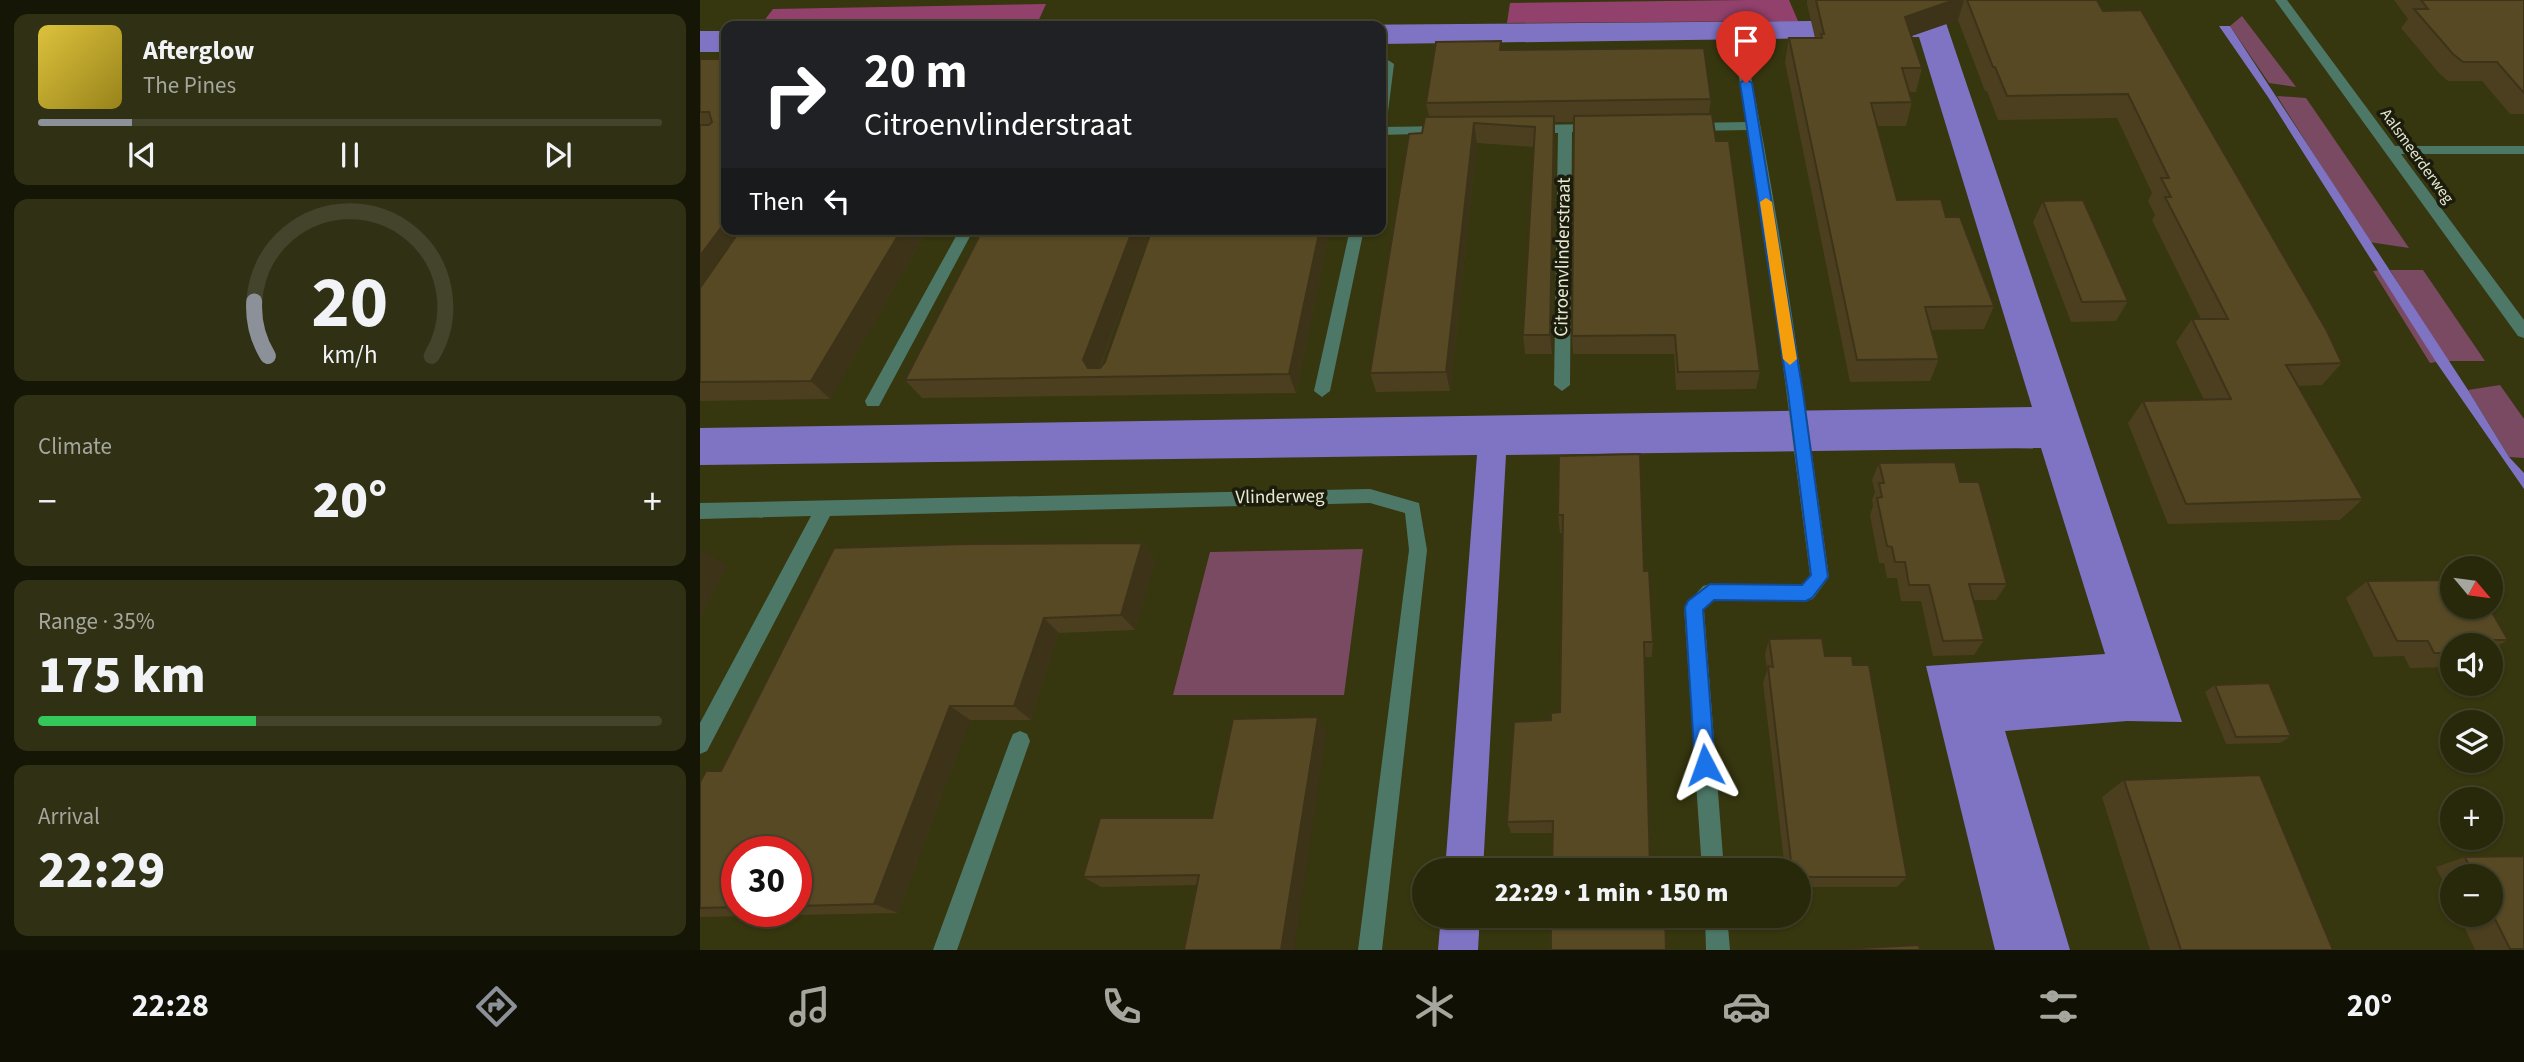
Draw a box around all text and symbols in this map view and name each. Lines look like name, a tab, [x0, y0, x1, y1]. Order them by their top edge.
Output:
pin	[1716, 11, 1776, 83]
icon: arrive	[1727, 22, 1765, 60]
text: Afterglow	[143, 32, 254, 69]
text: 20 m	[864, 37, 968, 107]
icon: right	[749, 49, 840, 140]
text: The Pines	[143, 69, 236, 102]
text: Citroenvlinderstraat	[864, 102, 1132, 148]
street label: Aalsmeerderweg	[2375, 104, 2459, 208]
icon: previous	[123, 136, 161, 174]
icon: pause	[331, 136, 369, 174]
icon: next	[539, 136, 577, 174]
street label: Citroenvlinderstraat	[1548, 177, 1578, 337]
icon: left	[818, 182, 856, 220]
text: Then	[749, 183, 804, 220]
text: 20	[312, 251, 388, 355]
text: km/h	[322, 337, 378, 373]
text: Climate	[38, 430, 112, 463]
text: 20°	[313, 464, 387, 538]
text: −	[38, 475, 57, 529]
text: +	[643, 475, 662, 529]
street label: Vlinderweg	[1235, 483, 1325, 511]
north arrow	[2440, 556, 2502, 620]
map controls	[2440, 556, 2503, 927]
text: Range · 35%	[38, 605, 155, 638]
button: sound	[2440, 633, 2503, 696]
text: 175 km	[38, 639, 206, 713]
button: layers	[2440, 710, 2503, 773]
position arrow	[1668, 728, 1742, 802]
button: +	[2440, 787, 2503, 850]
text: Arrival	[38, 800, 100, 833]
text: 22:29	[38, 834, 165, 908]
speed limit sign: 30	[721, 836, 812, 927]
button: −	[2440, 864, 2503, 927]
text: 22:29 · 1 min · 150 m	[1495, 874, 1728, 911]
icon: directions	[472, 982, 521, 1031]
icon: music	[785, 982, 834, 1031]
icon: phone	[1097, 982, 1146, 1031]
icon: climate	[1410, 982, 1459, 1031]
icon: car	[1722, 982, 1771, 1031]
icon: filters	[2034, 982, 2083, 1031]
text: 22:28	[132, 983, 209, 1029]
text: 20°	[2347, 983, 2392, 1029]

